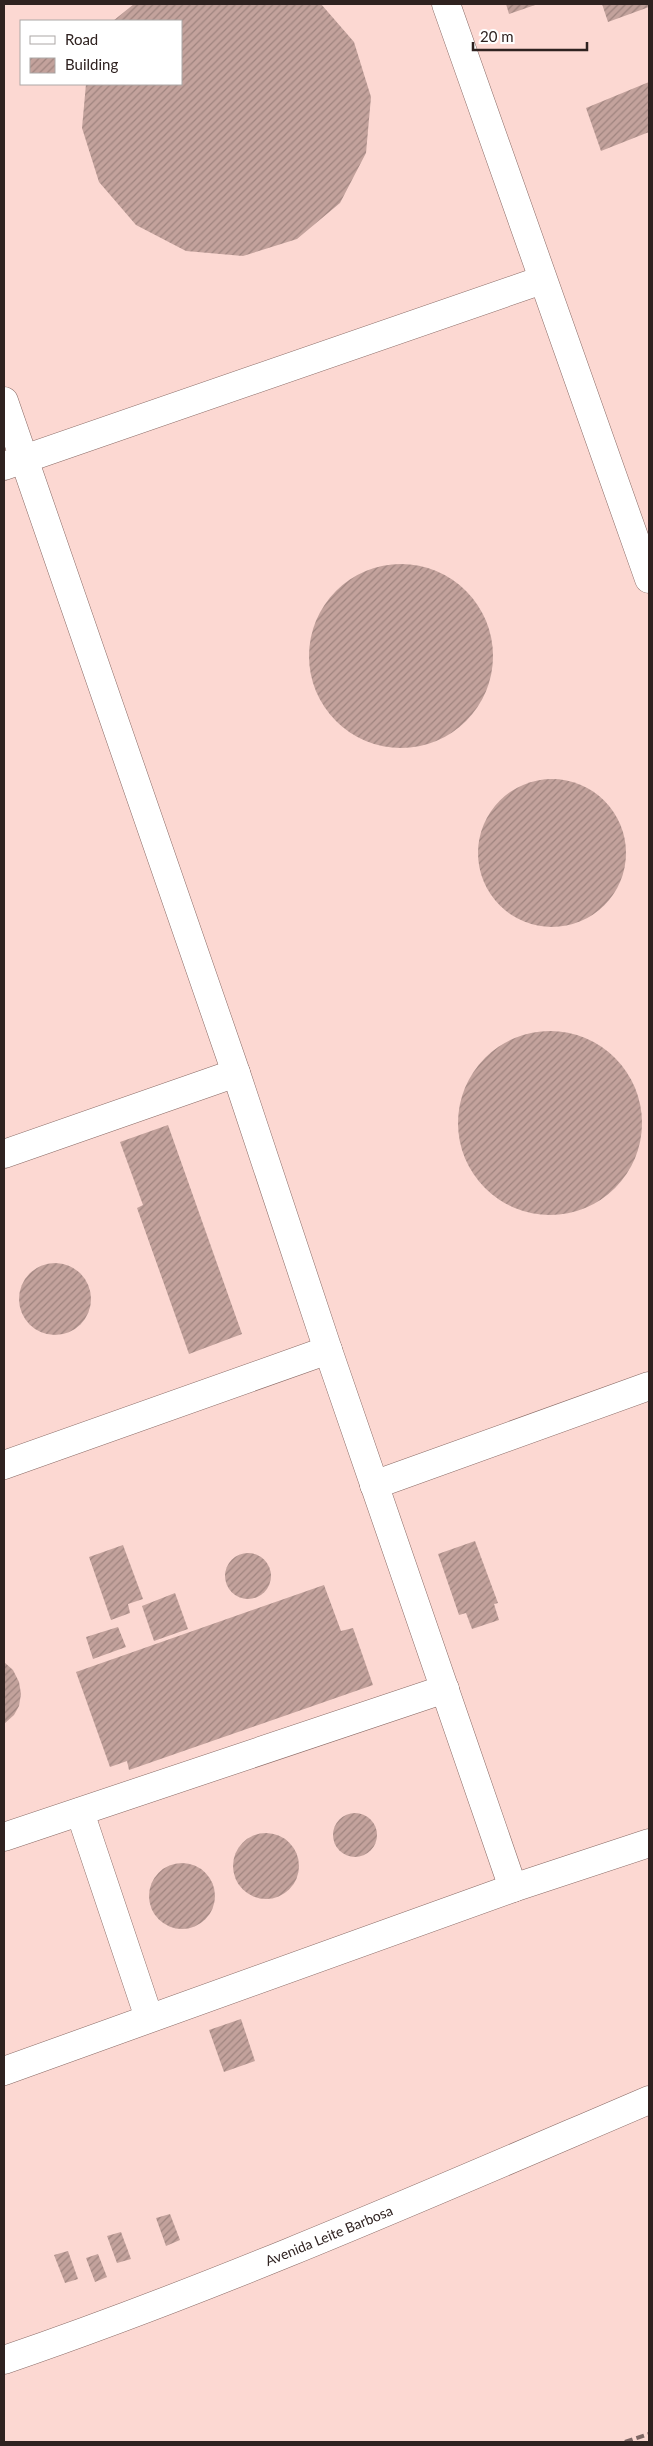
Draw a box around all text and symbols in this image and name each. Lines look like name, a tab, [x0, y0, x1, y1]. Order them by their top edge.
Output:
legend	[20, 20, 182, 85]
scale bar	[473, 20, 587, 52]
text: 20 m	[480, 27, 514, 45]
text: Road	[65, 30, 98, 48]
text: Building	[65, 55, 118, 73]
street label: Avenida Leite Barbosa	[263, 2201, 395, 2269]

